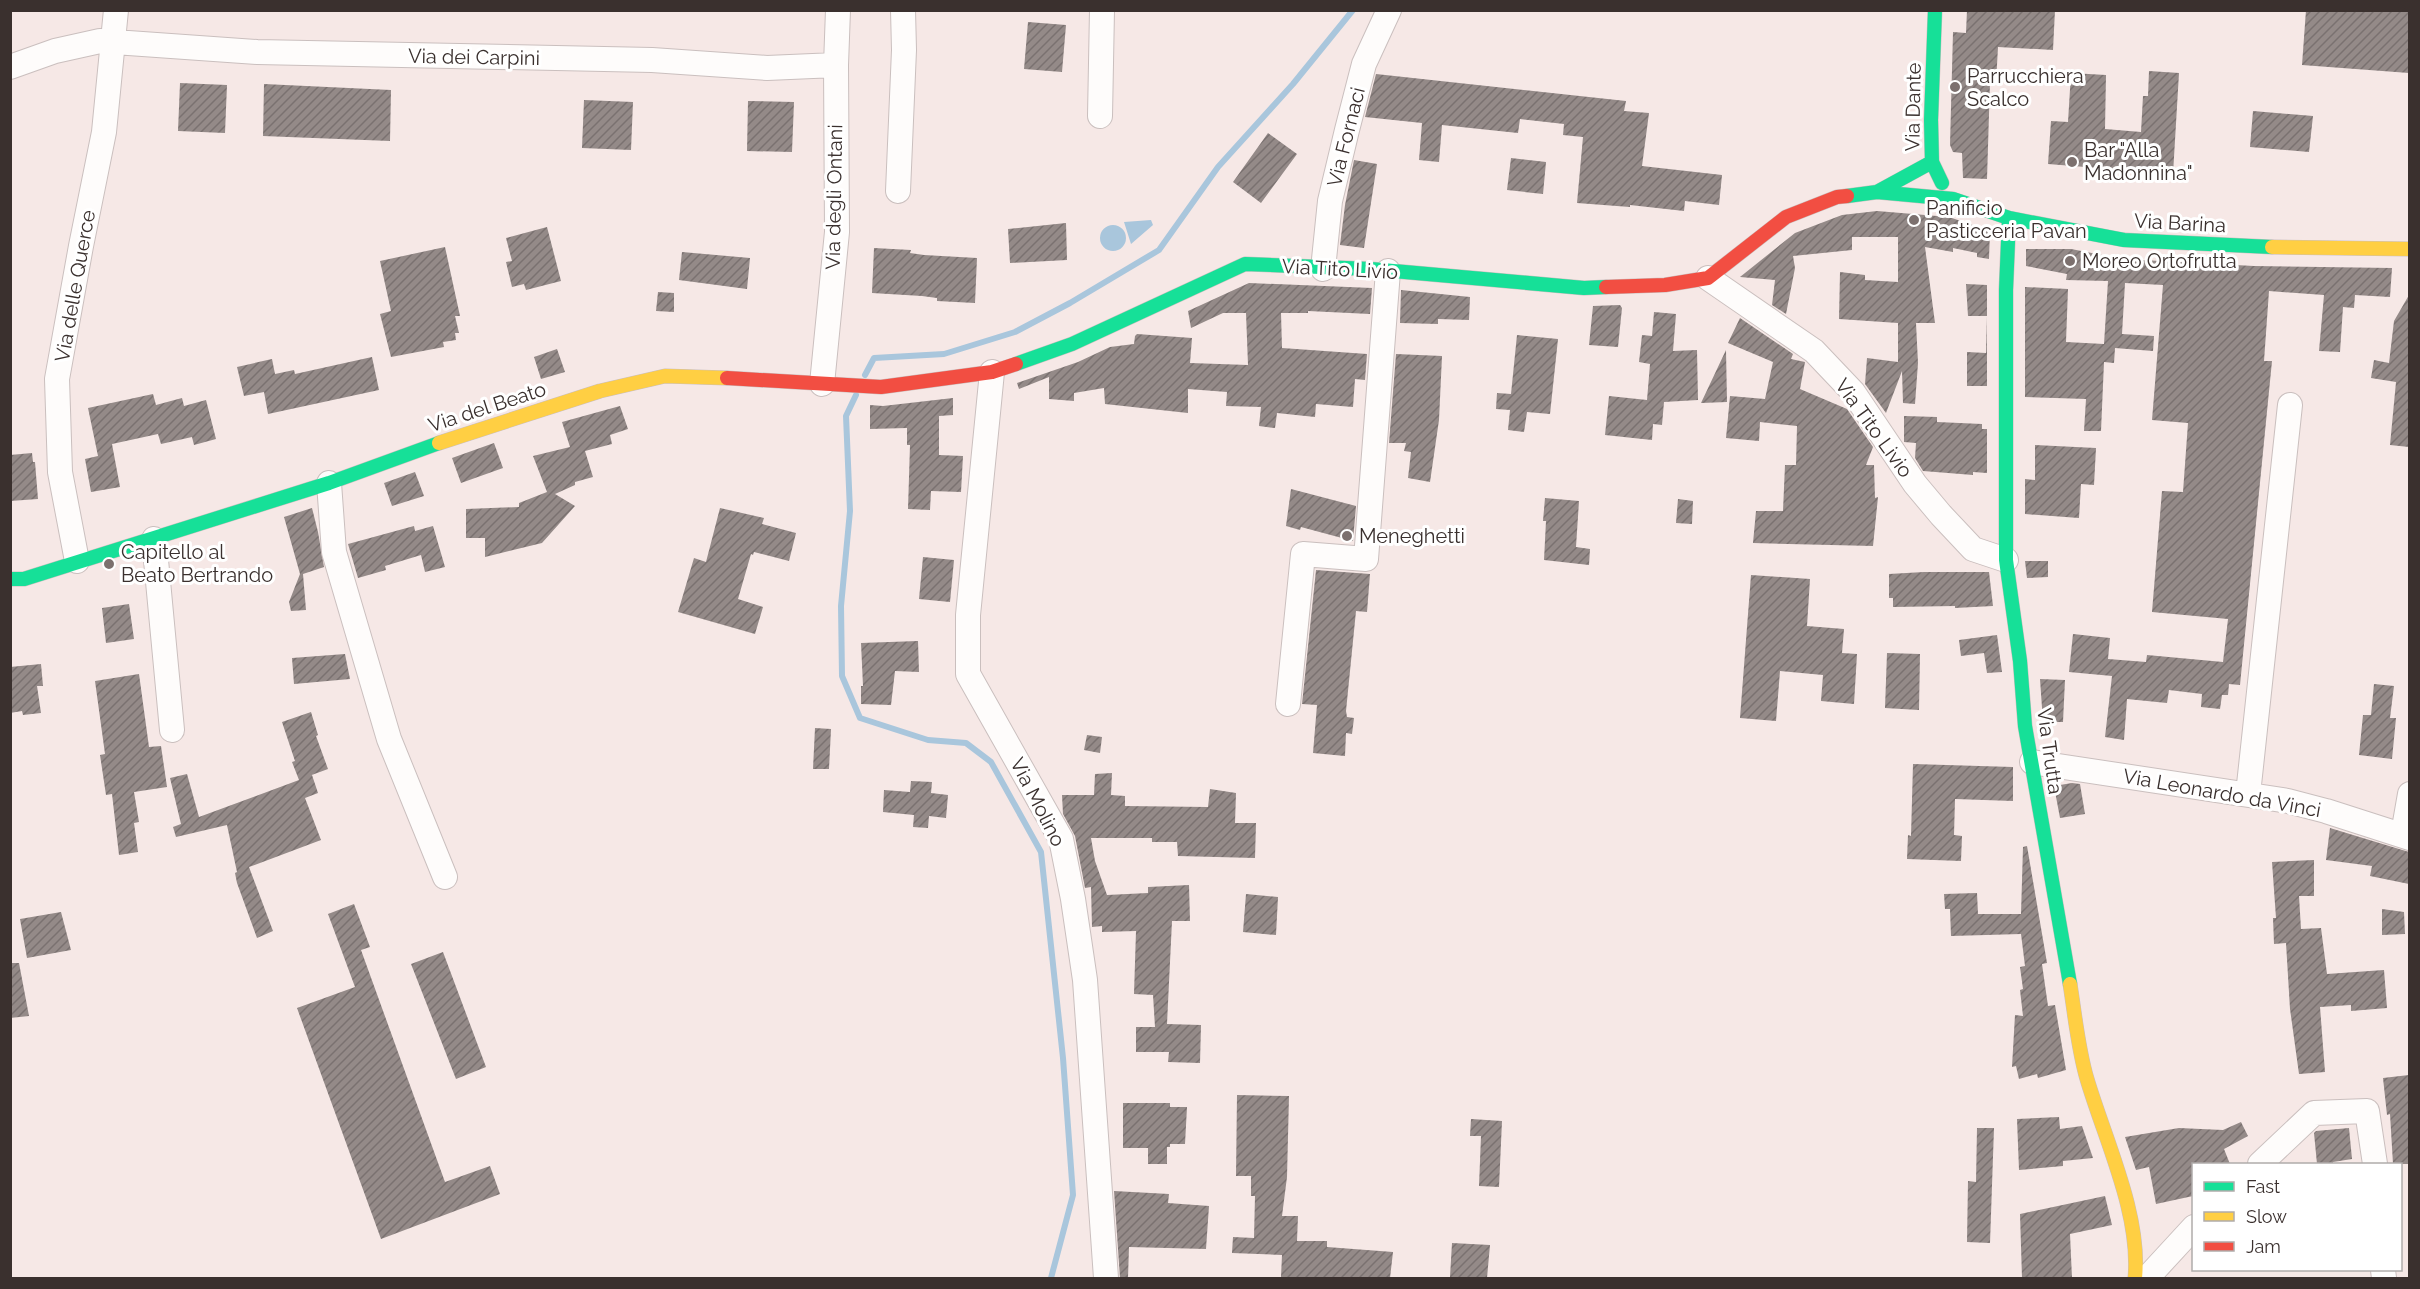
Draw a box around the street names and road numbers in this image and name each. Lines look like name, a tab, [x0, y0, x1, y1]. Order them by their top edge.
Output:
street label: Via dei Carpini	[408, 44, 540, 70]
street label: Via Dante	[1900, 62, 1926, 152]
street label: Via Fornaci	[1322, 85, 1370, 189]
street label: Via degli Ontani	[821, 124, 847, 270]
street label: Via delle Querce	[50, 208, 100, 364]
street label: Via Barina	[2133, 209, 2227, 237]
street label: Via Tito Livio	[1281, 254, 1399, 284]
street label: Via Tito Livio	[1830, 374, 1918, 482]
street label: Via del Beato	[425, 377, 549, 437]
street label: Via Trutta	[2032, 706, 2068, 796]
street label: Via Molino	[1005, 754, 1071, 851]
street label: Via Leonardo da Vinci	[2121, 764, 2323, 822]

